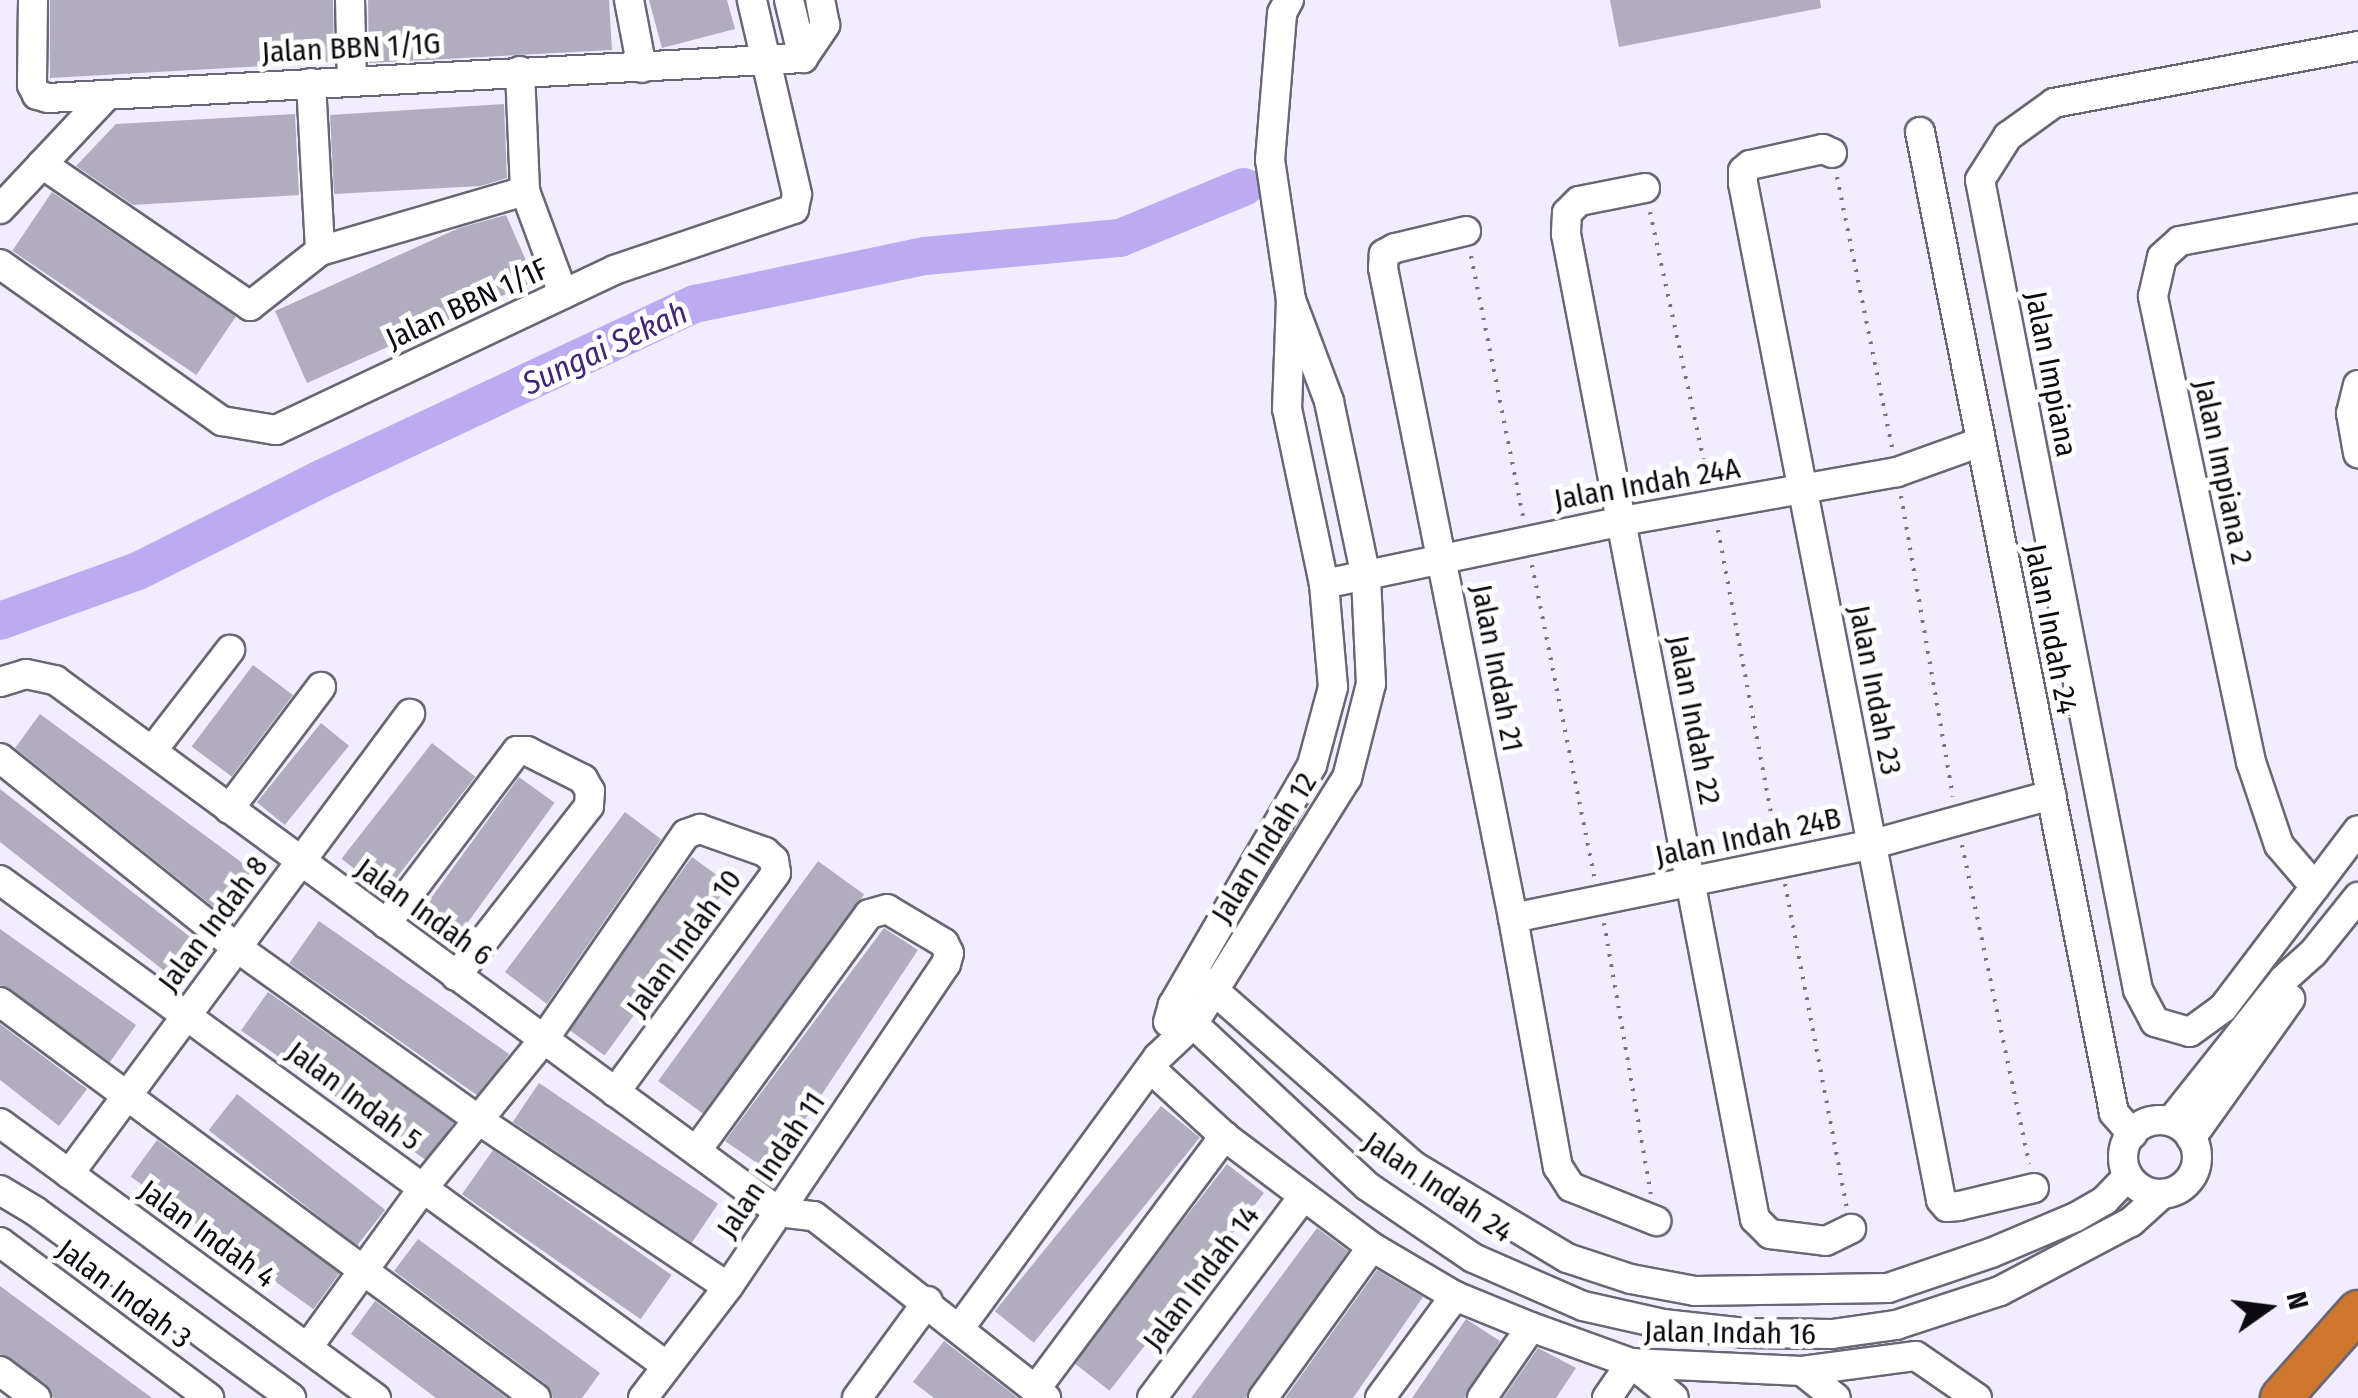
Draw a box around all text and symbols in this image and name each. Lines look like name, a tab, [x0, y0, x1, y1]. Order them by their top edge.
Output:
street label: Jalan BBN 1/1G	[261, 25, 441, 71]
street label: Jalan BBN 1/1F	[380, 251, 554, 357]
street label: Jalan Impiana	[2017, 288, 2085, 460]
water label: Sungai Sekah	[516, 293, 694, 403]
street label: Jalan Impiana 2	[2186, 376, 2260, 568]
street label: Jalan Indah 24A	[1551, 450, 1743, 518]
street label: Jalan Indah 24	[2017, 541, 2085, 717]
street label: Jalan Indah 21	[1463, 581, 1531, 755]
street label: Jalan Indah 23	[1841, 602, 1909, 778]
street label: Jalan Indah 22	[1660, 632, 1728, 808]
street label: Jalan Indah 12	[1204, 766, 1324, 930]
street label: Jalan Indah 24B	[1652, 800, 1844, 874]
street label: Jalan Indah 8	[150, 849, 276, 999]
street label: Jalan Indah 6	[349, 850, 499, 974]
street label: Jalan Indah 10	[619, 863, 749, 1023]
street label: Jalan Indah 5	[280, 1034, 428, 1158]
street label: Jalan Indah 11	[709, 1085, 833, 1245]
street label: Jalan Indah 24	[1356, 1124, 1520, 1250]
street label: Jalan Indah 4	[132, 1172, 282, 1296]
street label: Jalan Indah 14	[1135, 1199, 1267, 1357]
street label: Jalan Indah 3	[50, 1232, 198, 1356]
north arrow	[2218, 1258, 2318, 1358]
text: N	[2280, 1288, 2316, 1313]
street label: Jalan Indah 16	[1644, 1314, 1816, 1352]

